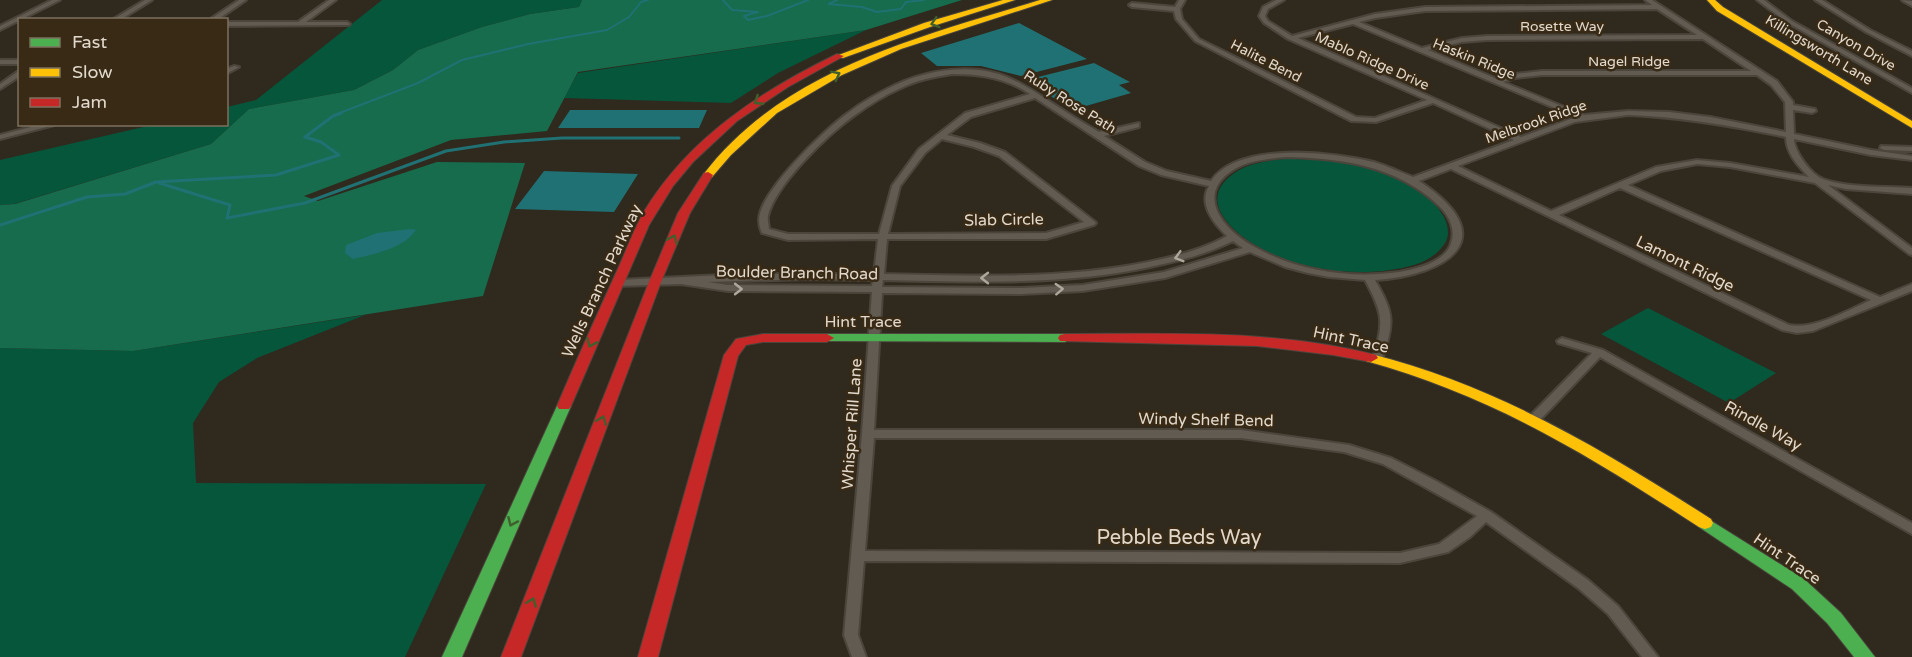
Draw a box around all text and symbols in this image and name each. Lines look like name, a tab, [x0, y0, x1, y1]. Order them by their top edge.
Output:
street label: Killingsworth Lane	[1762, 11, 1876, 89]
street label: Canyon Drive	[1813, 15, 1899, 75]
one-way arrow	[930, 16, 941, 28]
legend	[18, 18, 228, 126]
street label: Rosette Way	[1520, 18, 1605, 35]
street label: Mablo Ridge Drive	[1312, 28, 1432, 94]
text: Fast	[72, 31, 107, 53]
street label: Haskin Ridge	[1430, 35, 1518, 83]
street label: Halite Bend	[1228, 36, 1304, 86]
street label: Nagel Ridge	[1588, 53, 1670, 70]
text: Slow	[72, 61, 113, 83]
street label: Ruby Rose Path	[1021, 67, 1119, 137]
one-way arrow	[829, 70, 840, 82]
text: Jam	[72, 91, 107, 113]
one-way arrow	[753, 94, 764, 105]
street label: Melbrook Ridge	[1483, 97, 1589, 147]
street label: Wells Branch Parkway	[558, 201, 646, 361]
street label: Slab Circle	[964, 209, 1044, 231]
street label: Lamont Ridge	[1632, 232, 1738, 296]
one-way arrow	[666, 234, 678, 245]
one-way arrow	[1174, 250, 1184, 263]
street label: Boulder Branch Road	[716, 262, 878, 284]
one-way arrow	[981, 272, 990, 284]
one-way arrow	[733, 282, 742, 295]
one-way arrow	[1054, 282, 1063, 295]
street label: Hint Trace	[824, 312, 902, 332]
street label: Hint Trace	[1311, 322, 1391, 358]
one-way arrow	[586, 337, 598, 348]
street label: Whisper Rill Lane	[837, 358, 867, 490]
street label: Rindle Way	[1721, 397, 1806, 456]
street label: Windy Shelf Bend	[1138, 409, 1274, 431]
one-way arrow	[594, 416, 607, 426]
one-way arrow	[507, 515, 519, 526]
street label: Pebble Beds Way	[1097, 526, 1262, 550]
street label: Hint Trace	[1749, 529, 1825, 589]
one-way arrow	[525, 598, 537, 609]

